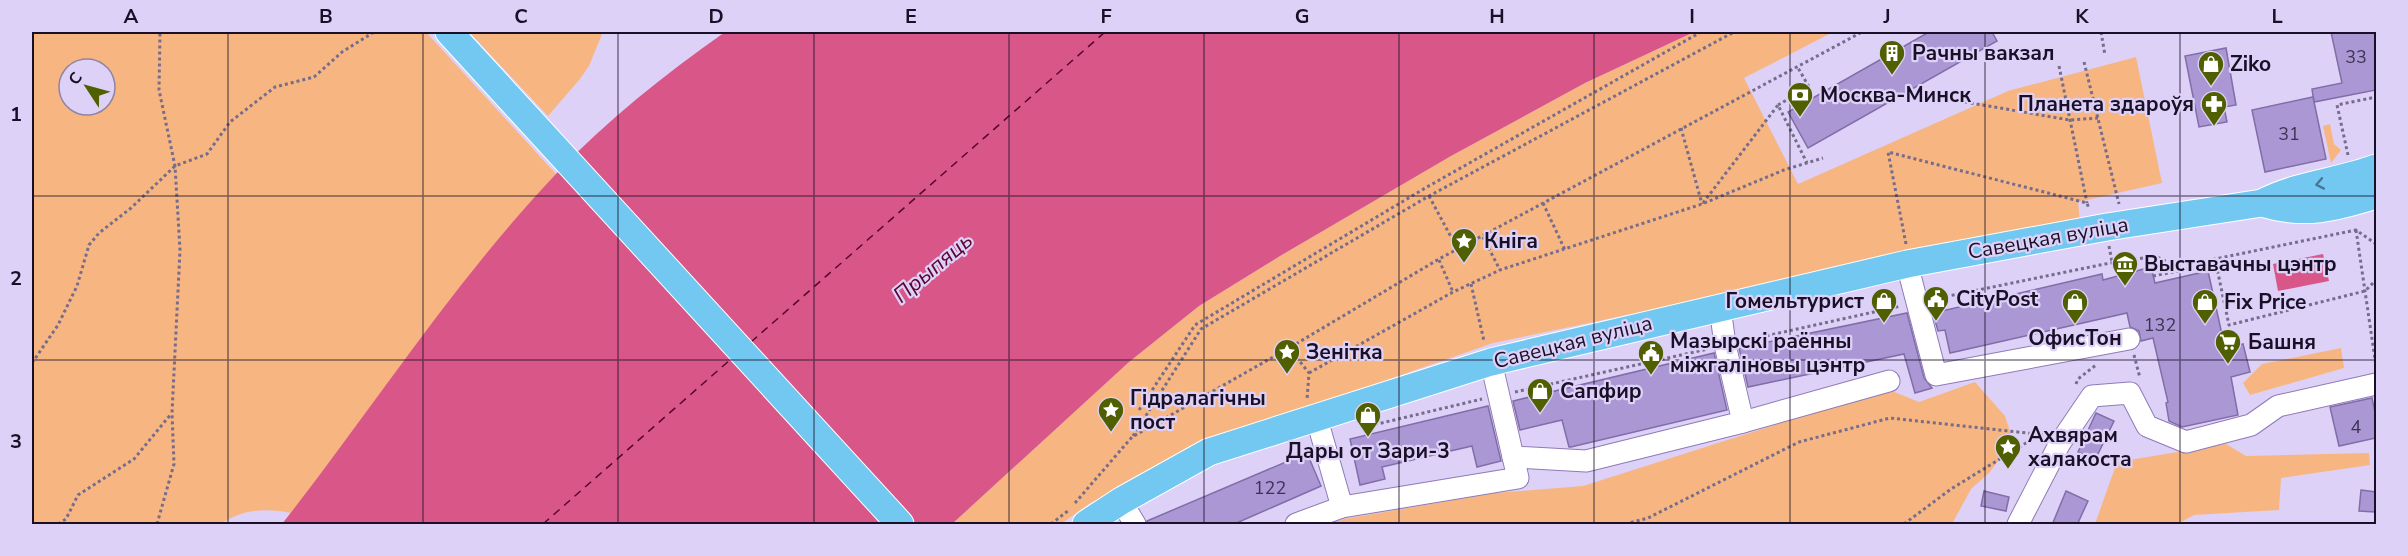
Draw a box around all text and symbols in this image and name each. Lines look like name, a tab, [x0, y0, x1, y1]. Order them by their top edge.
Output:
text: A	[124, 3, 139, 30]
text: B	[319, 3, 333, 30]
text: C	[514, 3, 528, 30]
text: D	[708, 3, 724, 30]
text: E	[905, 3, 917, 30]
text: F	[1100, 3, 1112, 30]
text: G	[1295, 3, 1309, 30]
text: H	[1489, 3, 1505, 30]
text: I	[1689, 3, 1695, 30]
text: J	[1882, 3, 1891, 30]
text: K	[2075, 3, 2089, 30]
text: L	[2271, 3, 2283, 30]
building icon: Рачны вакзал	[1877, 38, 1907, 76]
place label: Рачны вакзал	[1912, 39, 2055, 67]
house number: 33	[2345, 45, 2367, 69]
shop icon: Ziko	[2196, 49, 2226, 87]
place label: Ziko	[2230, 50, 2271, 78]
north arrow	[57, 57, 117, 117]
text: С	[64, 68, 88, 90]
bank icon: Москва-Минск	[1785, 80, 1815, 118]
place label: Москва-Минск	[1820, 81, 1971, 109]
pharmacy icon: Планета здароўя	[2199, 89, 2229, 127]
place label: Планета здароўя	[2018, 90, 2194, 118]
text: 1	[10, 101, 22, 128]
house number: 31	[2278, 122, 2300, 146]
one-way arrow	[2316, 177, 2326, 190]
street label: Савецкая вуліца	[1965, 210, 2131, 266]
water label: Прыпяць	[887, 226, 979, 310]
place icon: Кніга	[1449, 226, 1479, 264]
place label: Кніга	[1484, 227, 1538, 255]
museum icon: Выставачны цэнтр	[2110, 249, 2140, 287]
place label: Выставачны цэнтр	[2144, 250, 2337, 278]
text: 2	[10, 265, 22, 292]
public building icon: CityPost	[1921, 284, 1951, 322]
place label: CityPost	[1956, 285, 2039, 313]
shop icon: Гомельтурист	[1869, 286, 1899, 324]
place label: Гомельтурист	[1726, 287, 1864, 315]
shop icon: ОфисТон	[2060, 287, 2090, 325]
shop icon: Fix Price	[2190, 287, 2220, 325]
place label: Fix Price	[2224, 288, 2306, 316]
street label: Савецкая вуліца	[1491, 309, 1655, 375]
house number: 132	[2144, 313, 2176, 337]
place label: ОфисТон	[2028, 324, 2122, 352]
place label: Мазырскі раённы міжгаліновы цэнтр	[1670, 327, 1865, 379]
supermarket icon: Башня	[2213, 327, 2243, 365]
place label: Башня	[2248, 328, 2316, 356]
place icon: Зенітка	[1272, 337, 1302, 375]
place label: Зенітка	[1306, 338, 1383, 366]
public building icon: Мазырскі раённы міжгаліновы цэнтр	[1636, 338, 1666, 376]
shop icon: Сапфир	[1525, 376, 1555, 414]
place label: Сапфир	[1560, 377, 1642, 405]
place label: Гідралагічны пост	[1130, 384, 1266, 436]
place icon: Гідралагічны пост	[1096, 395, 1126, 433]
shop icon: Дары от Зари-3	[1353, 400, 1383, 438]
house number: 4	[2351, 415, 2362, 439]
place label: Ахвярам халакоста	[2028, 421, 2132, 473]
text: 3	[10, 428, 22, 455]
place icon: Ахвярам халакоста	[1993, 432, 2023, 470]
place label: Дары от Зари-3	[1286, 437, 1450, 465]
house number: 122	[1254, 476, 1286, 500]

